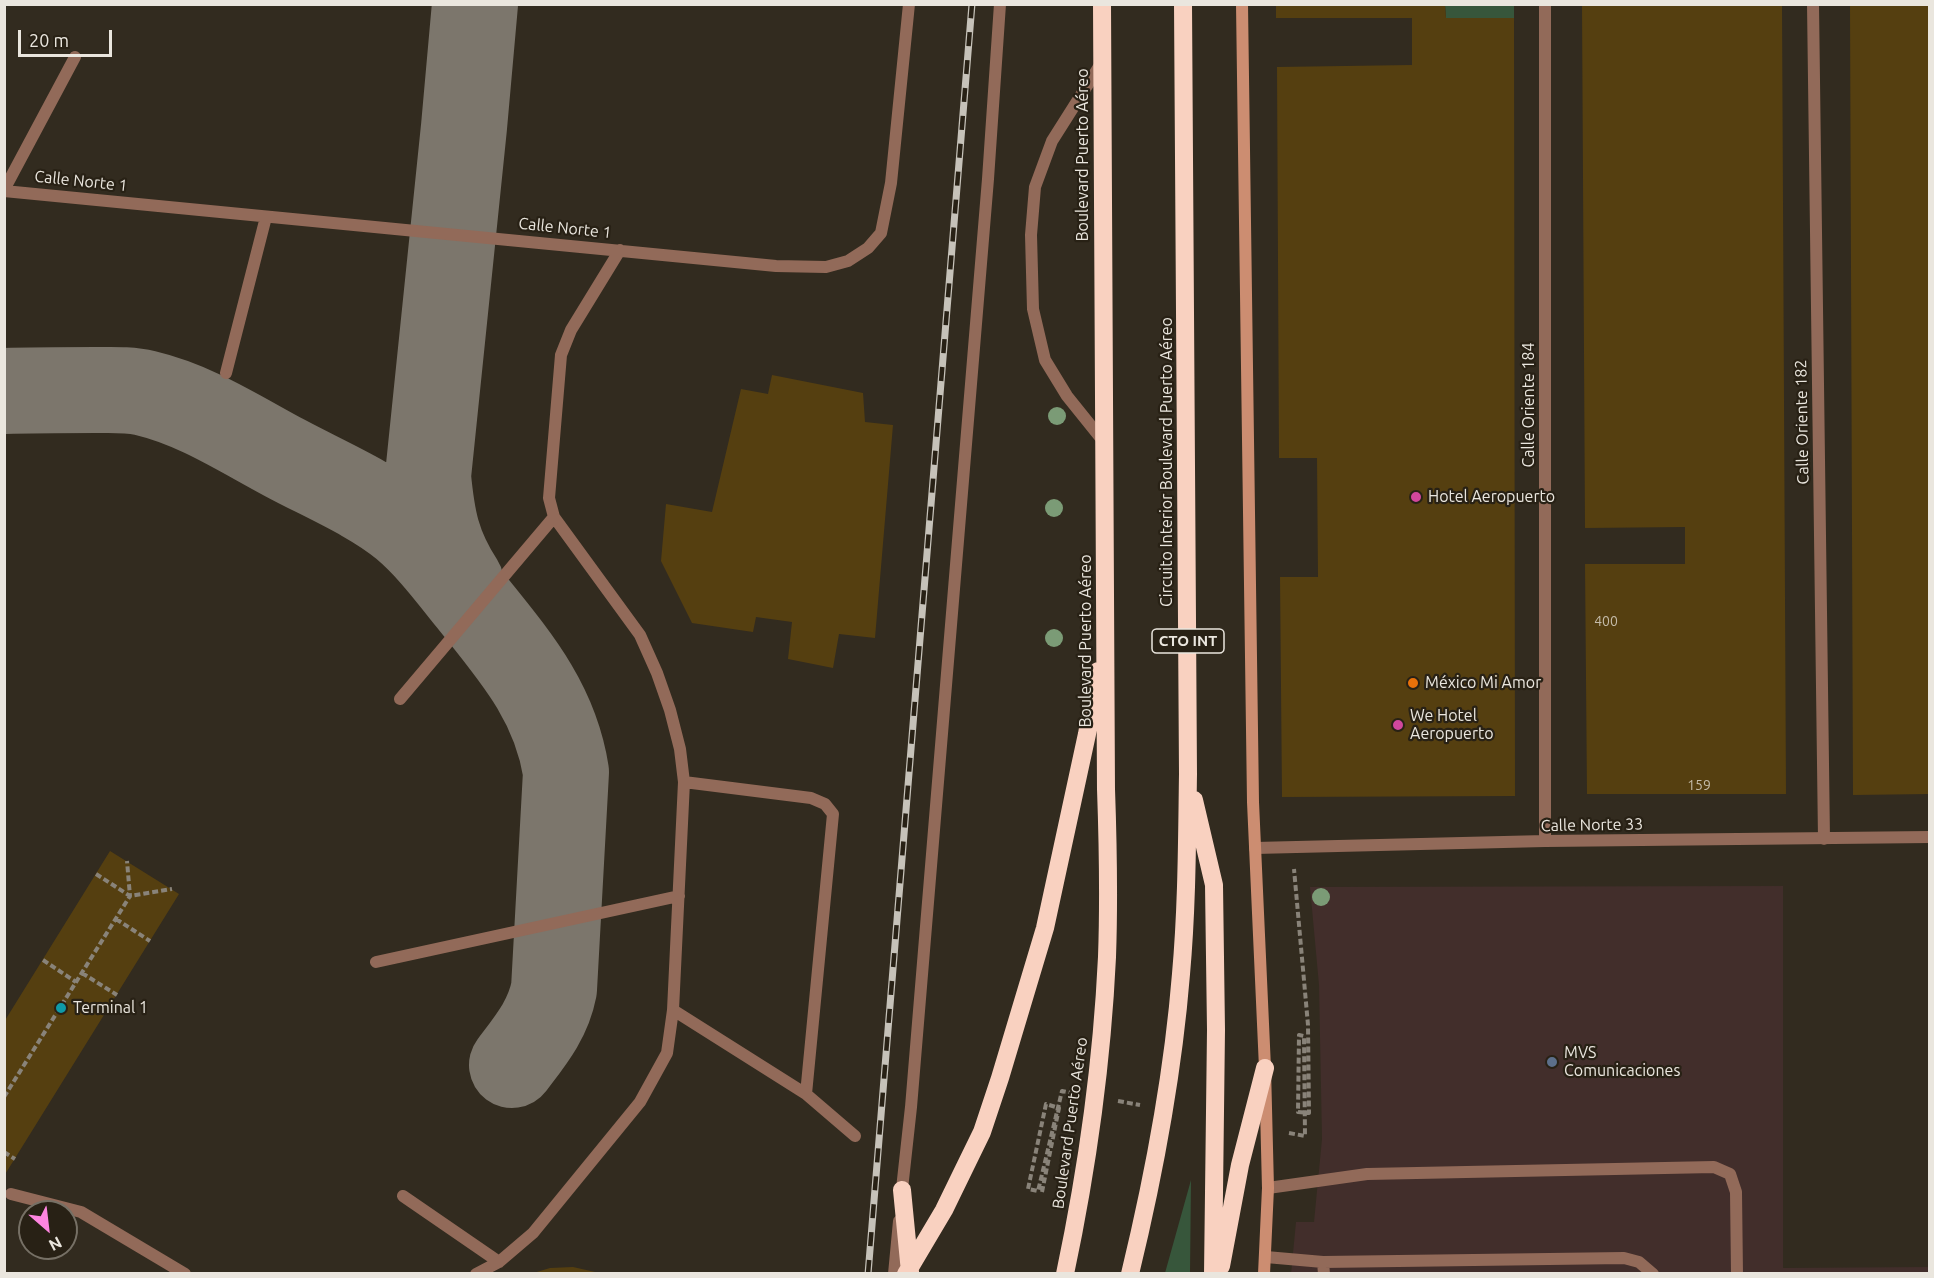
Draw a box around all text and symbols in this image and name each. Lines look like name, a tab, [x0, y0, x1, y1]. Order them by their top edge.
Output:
scale bar	[21, 18, 116, 56]
text: 20 m	[29, 30, 69, 50]
street label: Boulevard Puerto Aéreo	[1073, 68, 1093, 242]
street label: Calle Norte 1	[33, 167, 129, 195]
street label: Calle Norte 1	[517, 214, 613, 242]
street label: Circuito Interior Boulevard Puerto Aéreo	[1157, 317, 1177, 607]
street label: Calle Oriente 184	[1519, 342, 1539, 468]
street label: Calle Oriente 182	[1791, 359, 1813, 485]
place label: Hotel Aeropuerto	[1428, 487, 1555, 507]
marker: Hotel Aeropuerto	[1409, 490, 1423, 504]
street label: Boulevard Puerto Aéreo	[1076, 554, 1096, 728]
house number: 400	[1594, 613, 1618, 629]
road number: CTO INT	[1152, 629, 1224, 653]
place label: México Mi Amor	[1425, 673, 1541, 693]
marker: México Mi Amor	[1406, 676, 1420, 690]
place label: We Hotel Aeropuerto	[1410, 706, 1494, 744]
marker: We Hotel Aeropuerto	[1391, 718, 1405, 732]
house number: 159	[1687, 777, 1711, 793]
street label: Calle Norte 33	[1541, 815, 1643, 835]
place label: Terminal 1	[73, 998, 148, 1018]
marker: Terminal 1	[54, 1001, 68, 1015]
street label: Boulevard Puerto Aéreo	[1048, 1036, 1092, 1210]
place label: MVS Comunicaciones	[1564, 1043, 1680, 1081]
marker: MVS Comunicaciones	[1545, 1055, 1559, 1069]
north arrow	[18, 1200, 78, 1260]
text: N	[46, 1233, 65, 1255]

